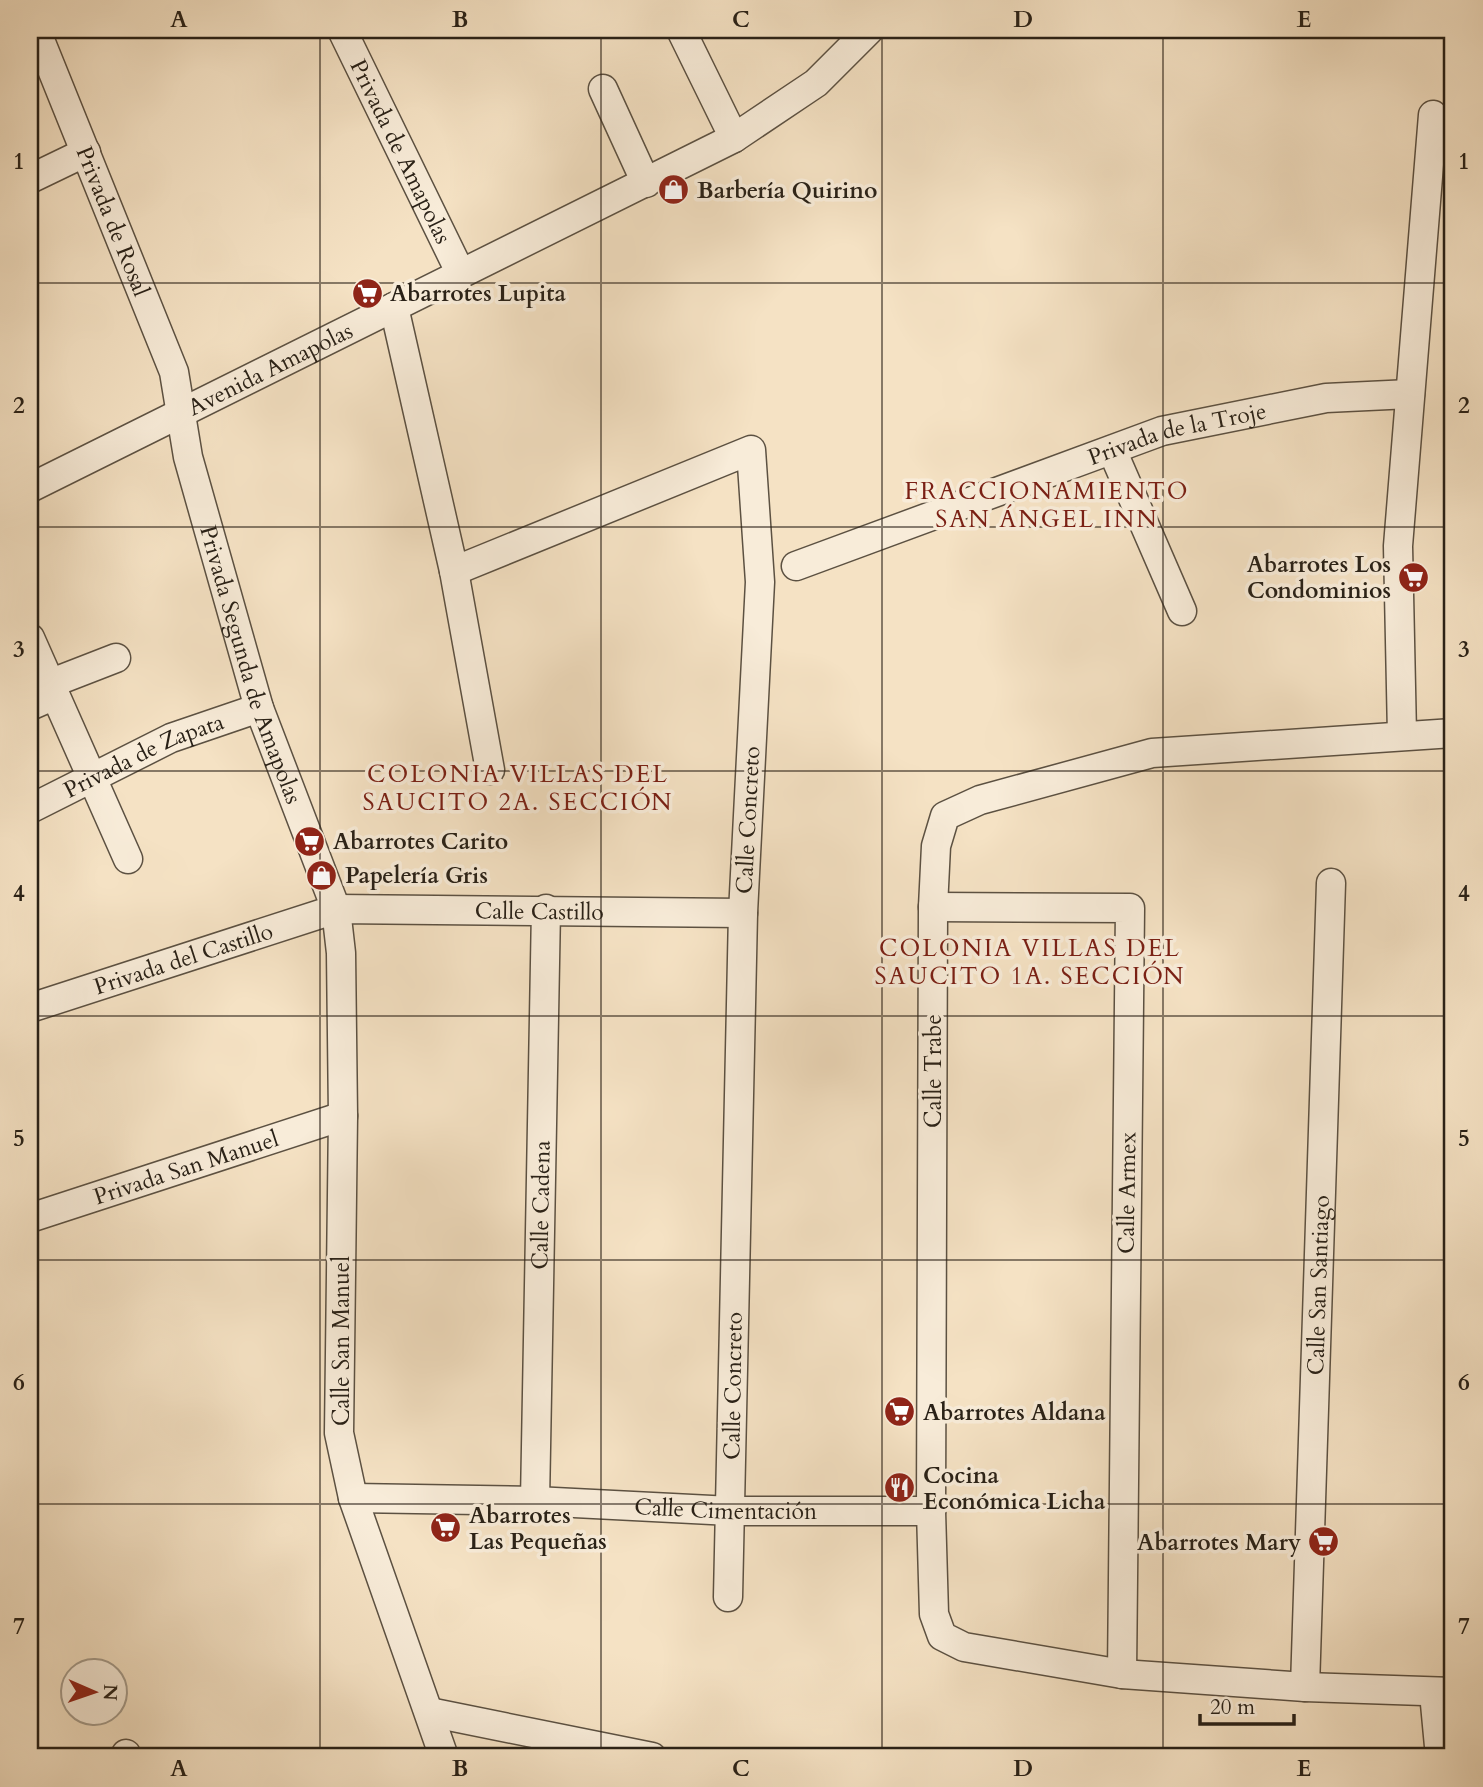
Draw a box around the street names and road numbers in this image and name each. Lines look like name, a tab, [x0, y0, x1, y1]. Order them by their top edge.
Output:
street label: Privada de Amapolas	[343, 54, 459, 249]
street label: Privada de Rosal	[69, 141, 157, 301]
street label: Avenida Amapolas	[182, 315, 358, 423]
street label: Privada de la Troje	[1083, 395, 1269, 473]
street label: Privada Segunda de Amapolas	[193, 522, 310, 808]
street label: Privada de Zapata	[58, 706, 228, 805]
street label: Calle Concreto	[729, 745, 767, 895]
street label: Calle Castillo	[475, 895, 604, 927]
street label: Privada del Castillo	[90, 915, 277, 1002]
street label: Calle Trabe	[918, 1014, 949, 1128]
street label: Privada San Manuel	[89, 1123, 283, 1212]
street label: Calle Armex	[1110, 1131, 1144, 1254]
street label: Calle Cadena	[524, 1140, 557, 1270]
street label: Calle San Santiago	[1300, 1195, 1336, 1376]
street label: Calle San Manuel	[326, 1256, 357, 1426]
street label: Calle Concreto	[716, 1312, 750, 1460]
street label: Calle Cimentación	[634, 1491, 817, 1527]

